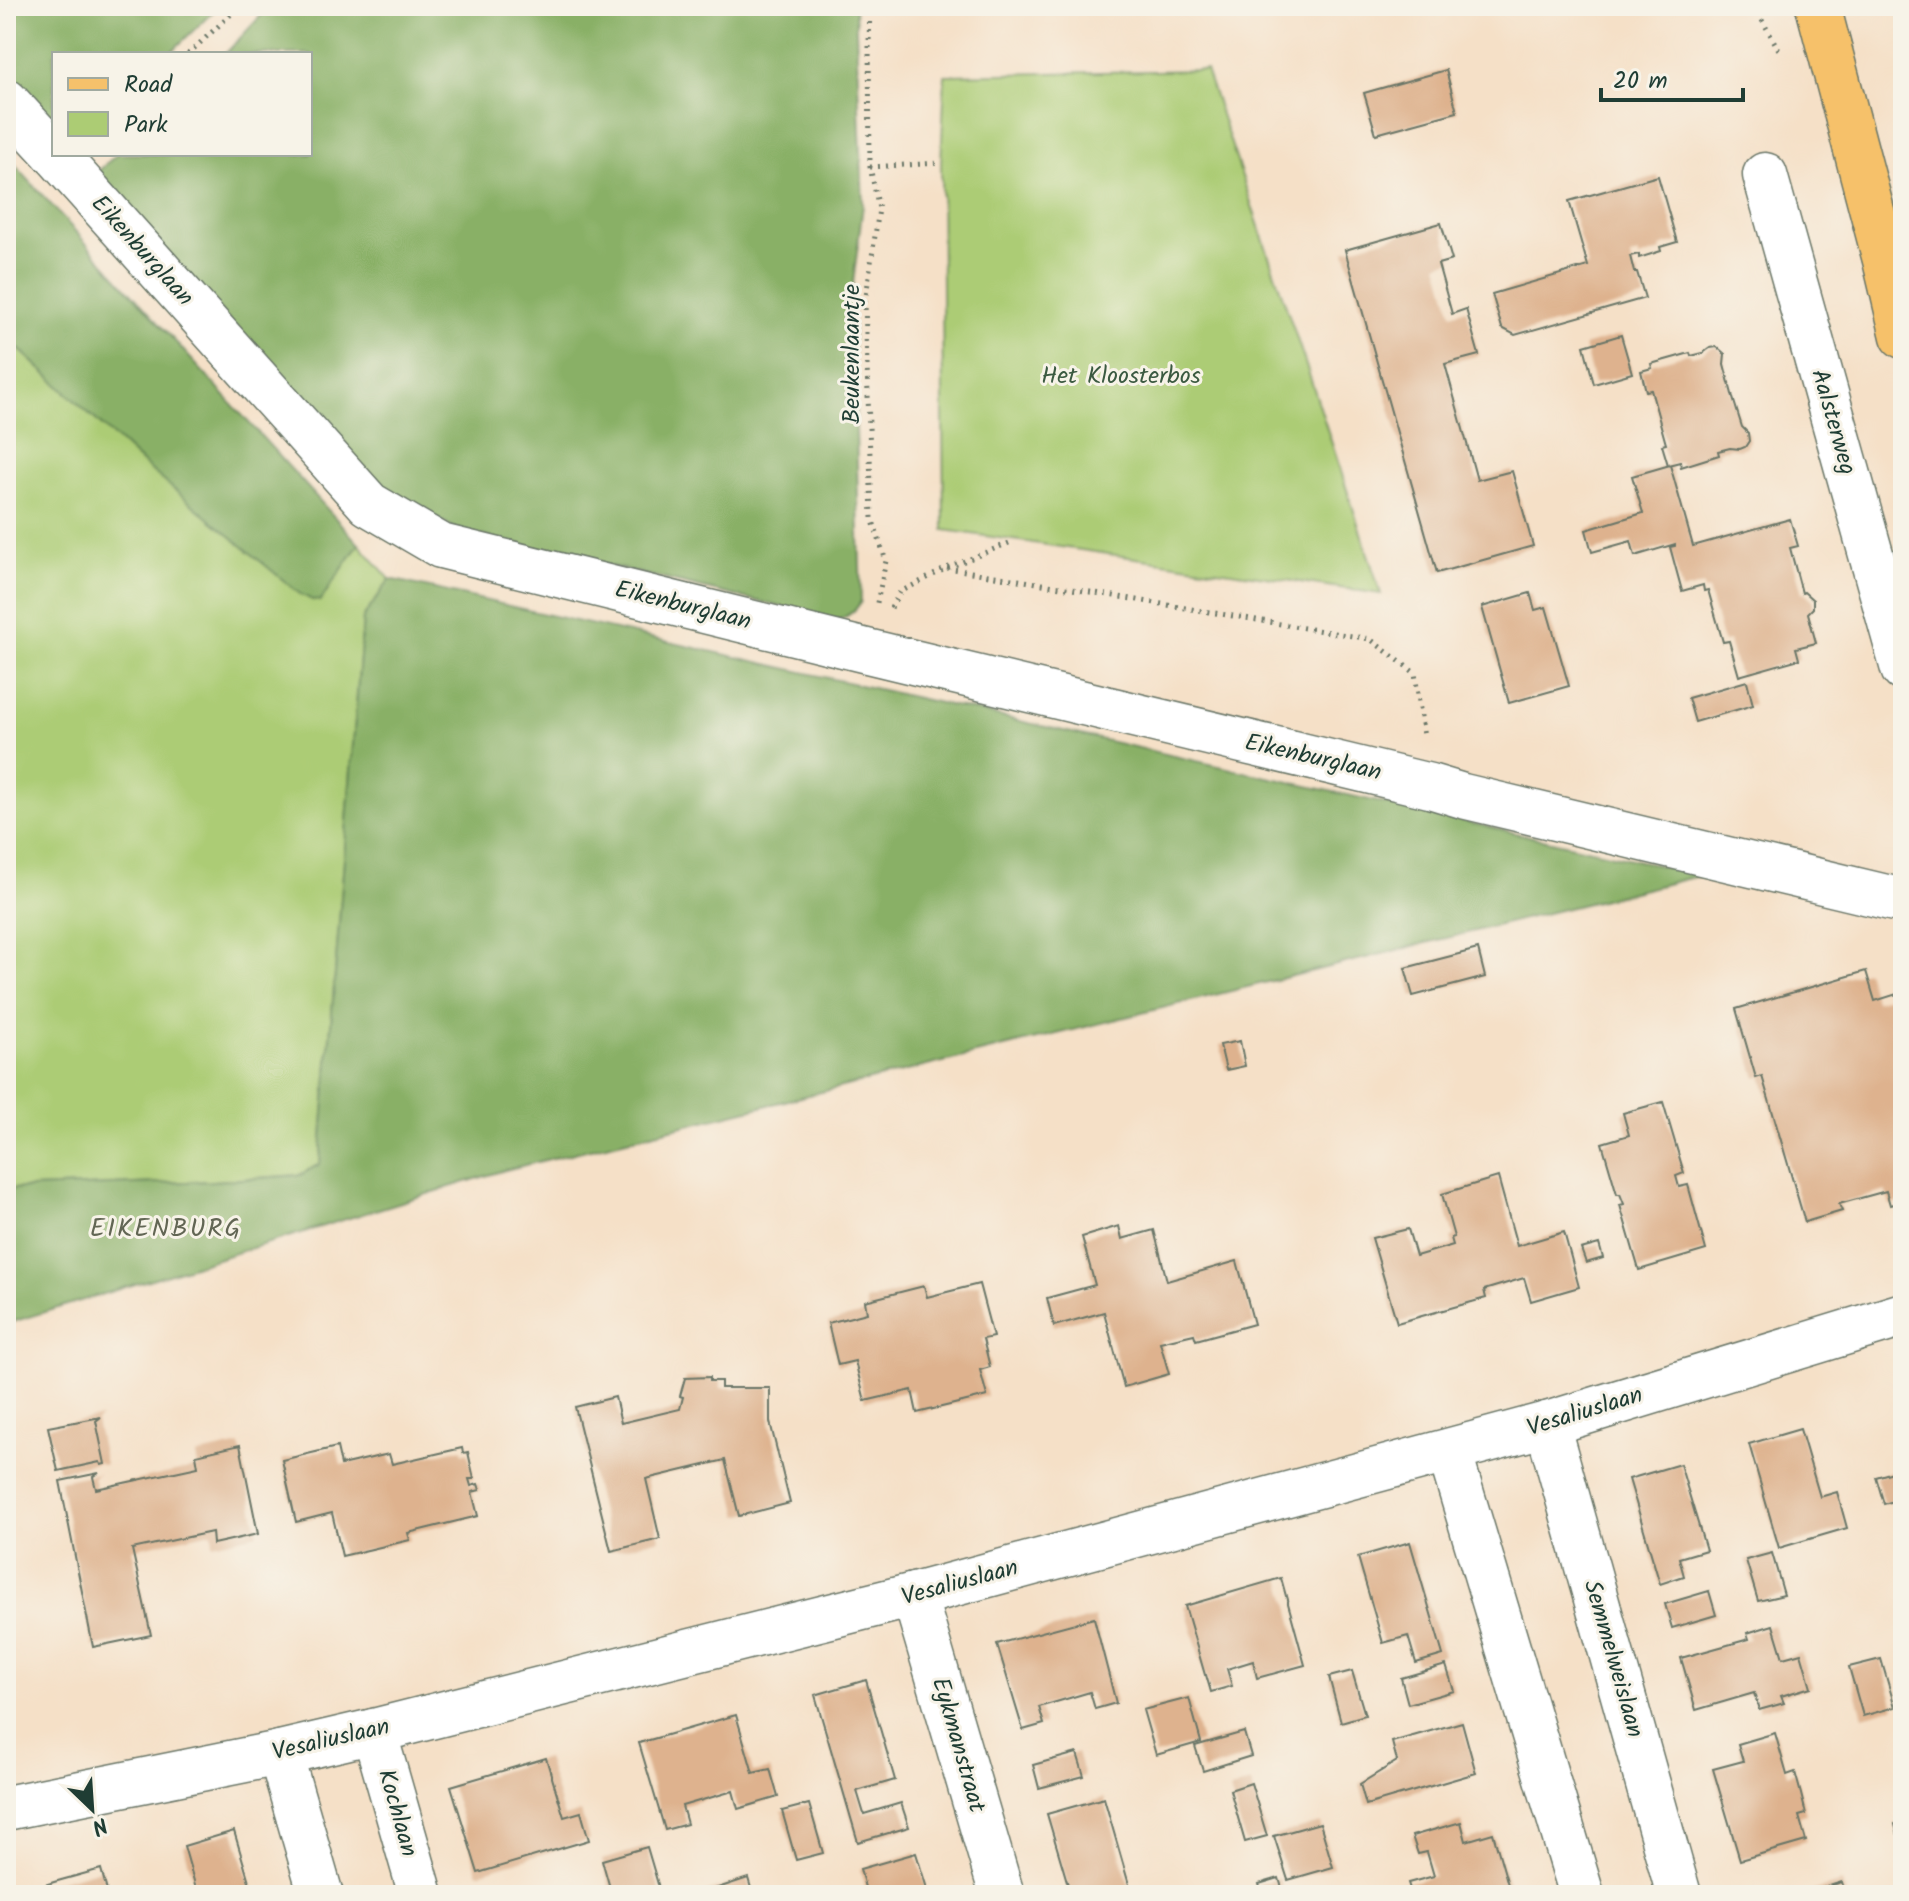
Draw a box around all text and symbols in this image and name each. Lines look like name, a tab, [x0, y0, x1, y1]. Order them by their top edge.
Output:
legend	[52, 52, 312, 156]
scale bar	[1601, 52, 1743, 102]
text: 20 m	[1613, 62, 1668, 101]
text: Road	[124, 66, 173, 105]
text: Park	[124, 106, 168, 145]
street label: Eikenburglaan	[81, 186, 203, 316]
street label: Beukenlaantje	[833, 284, 872, 424]
park label: Het Kloosterbos	[1041, 357, 1201, 396]
street label: Aalsterweg	[1799, 365, 1867, 479]
street label: Eikenburglaan	[611, 570, 755, 642]
street label: Eikenburglaan	[1241, 723, 1385, 793]
district label: EIKENBURG	[90, 1208, 242, 1250]
street label: Vesaliuslaan	[1522, 1376, 1648, 1448]
street label: Vesaliuslaan	[897, 1549, 1023, 1617]
street label: Semmelweislaan	[1572, 1576, 1654, 1742]
street label: Eykmanstraat	[920, 1673, 996, 1818]
street label: Vesaliuslaan	[268, 1708, 394, 1772]
street label: Kochlaan	[366, 1764, 428, 1862]
north arrow	[52, 1769, 132, 1849]
text: N	[86, 1806, 113, 1844]

